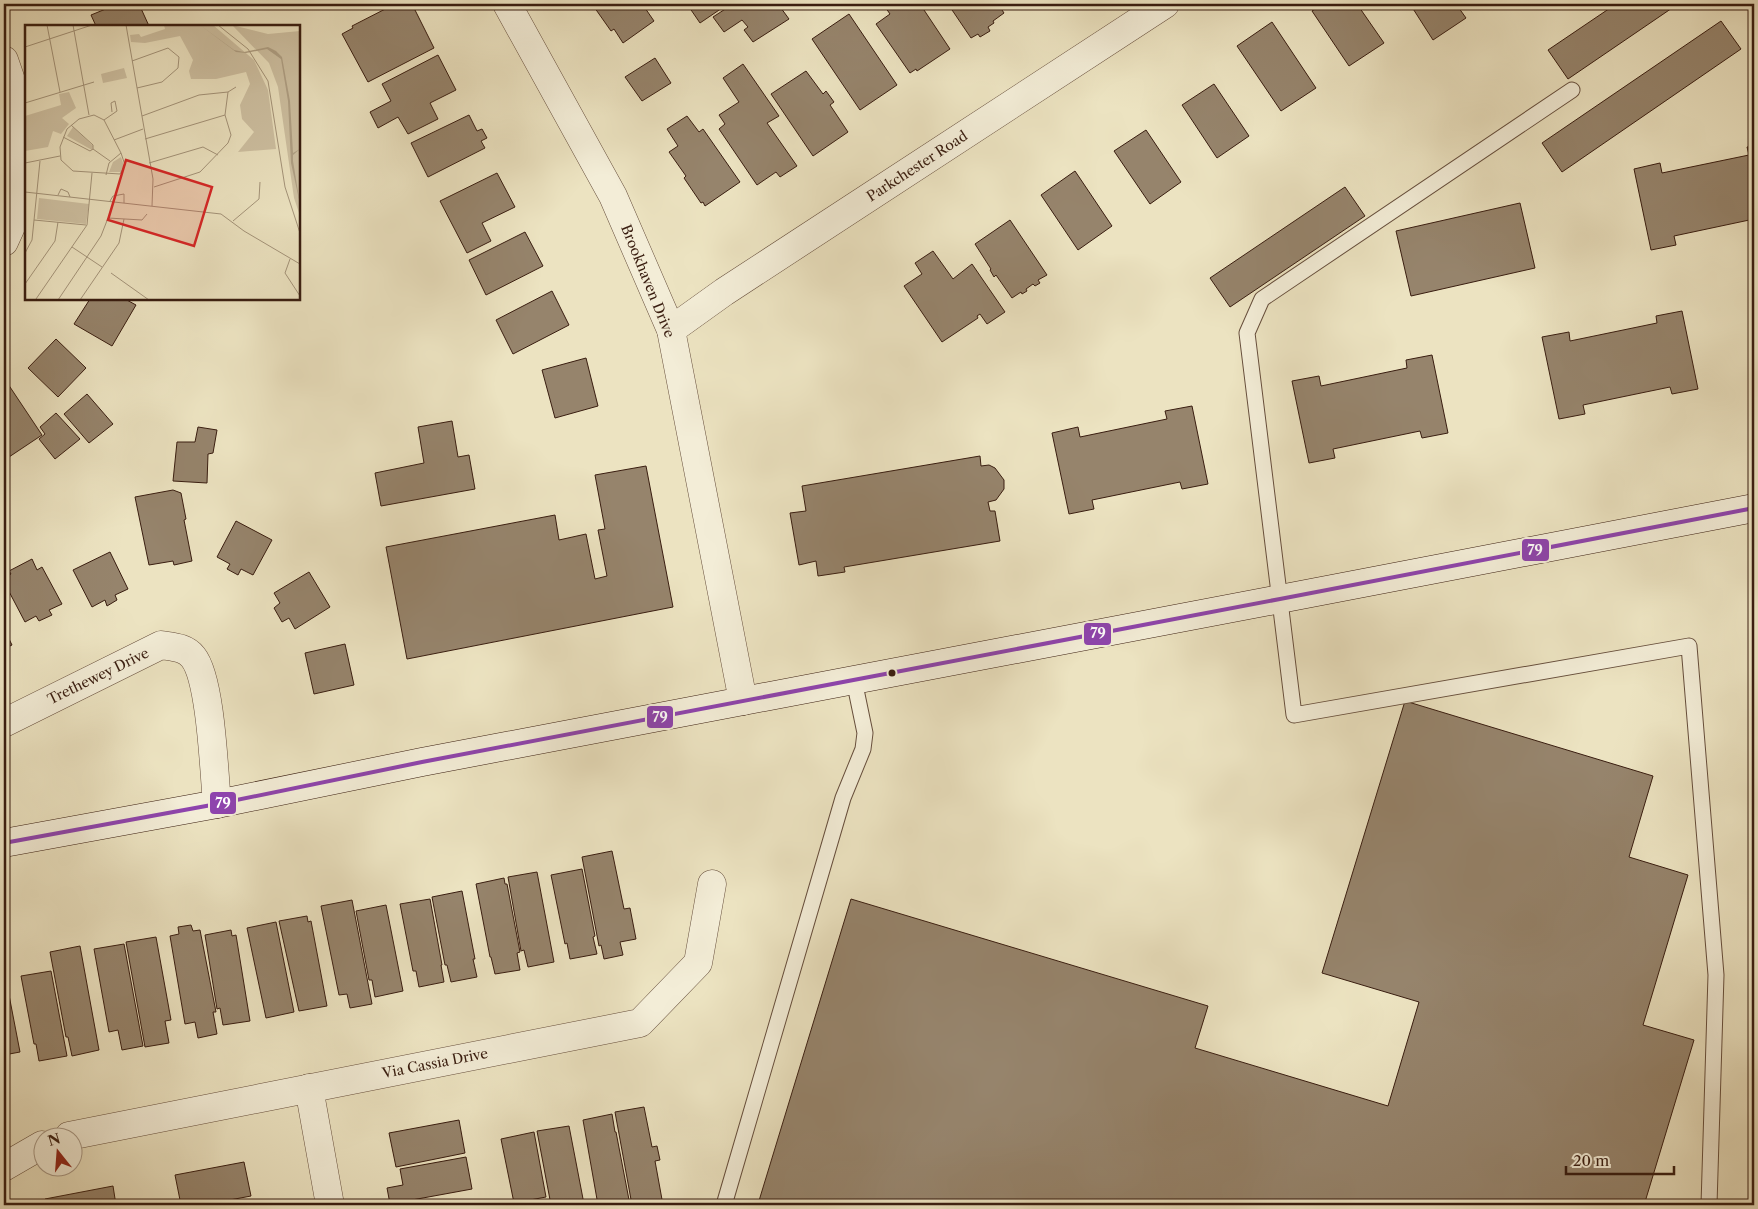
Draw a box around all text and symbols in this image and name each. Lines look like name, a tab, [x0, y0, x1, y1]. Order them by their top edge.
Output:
inset map	[25, 25, 300, 300]
street label: Parkchester Road	[863, 126, 971, 205]
street label: Brookhaven Drive	[617, 222, 679, 340]
line badge: 79	[1521, 538, 1550, 562]
text: 79	[1527, 541, 1543, 559]
line badge: 79	[1083, 622, 1112, 646]
text: 79	[1090, 624, 1106, 642]
street label: Trethewey Drive	[44, 644, 152, 708]
unlabelled marker	[887, 668, 897, 678]
line badge: 79	[646, 705, 674, 729]
text: 79	[652, 708, 668, 726]
line badge: 79	[209, 791, 237, 815]
text: 79	[215, 794, 231, 812]
street label: Via Cassia Drive	[380, 1044, 490, 1082]
north arrow	[32, 1126, 82, 1176]
text: N	[46, 1129, 63, 1150]
scale bar	[1566, 1144, 1673, 1176]
text: 20 m	[1573, 1151, 1609, 1170]

